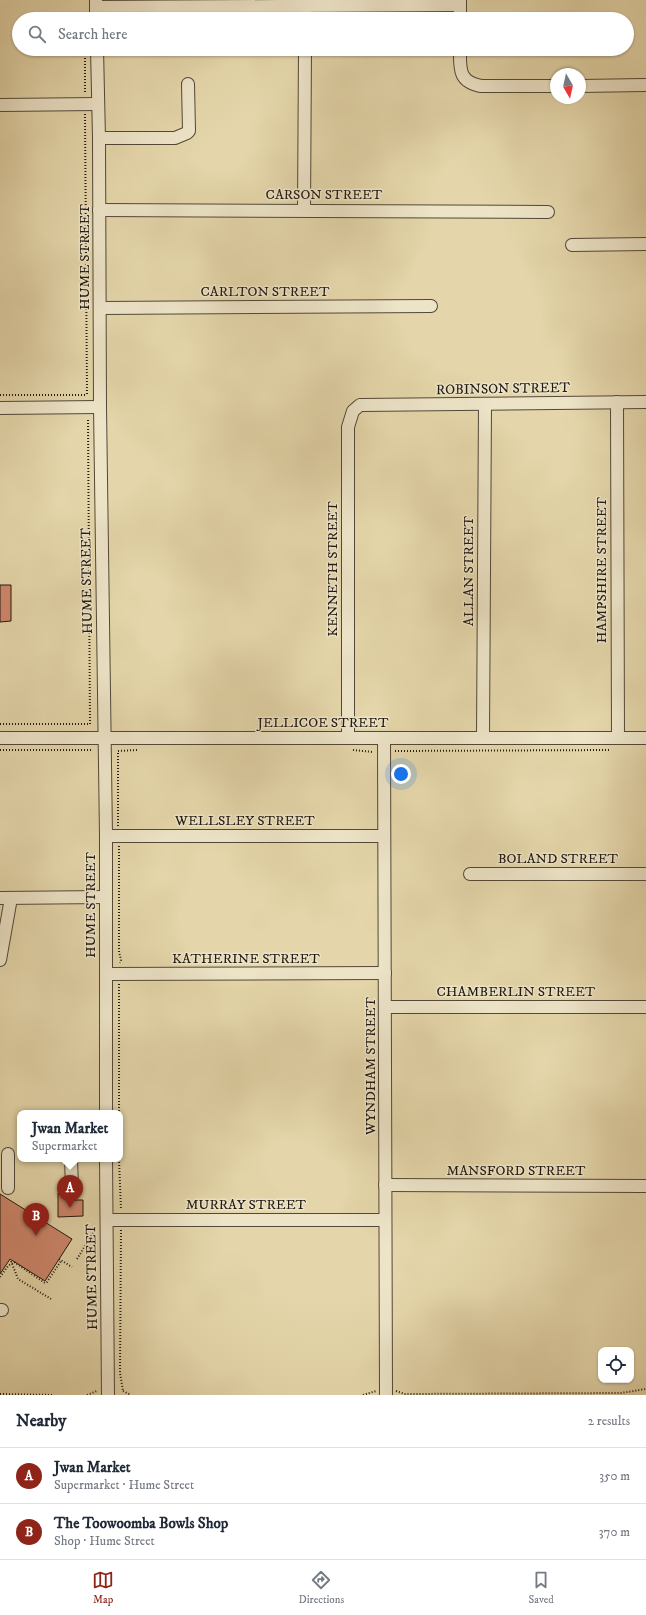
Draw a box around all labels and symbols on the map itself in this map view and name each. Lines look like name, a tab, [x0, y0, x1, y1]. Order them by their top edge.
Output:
north arrow	[550, 68, 586, 104]
street label: CARSON STREET	[266, 186, 383, 204]
street label: HUME STREET	[76, 204, 94, 310]
street label: CARLTON STREET	[200, 283, 330, 301]
street label: ROBINSON STREET	[436, 379, 571, 399]
street label: HAMPSHIRE STREET	[593, 496, 611, 643]
street label: KENNETH STREET	[324, 501, 342, 637]
street label: ALLAN STREET	[460, 515, 478, 626]
street label: HUME STREET	[77, 527, 97, 634]
street label: JELLICOE STREET	[255, 714, 389, 732]
your location	[391, 764, 411, 784]
street label: WELLSLEY STREET	[174, 812, 315, 830]
street label: BOLAND STREET	[498, 850, 619, 868]
street label: HUME STREET	[82, 852, 100, 958]
street label: KATHERINE STREET	[172, 950, 320, 968]
street label: CHAMBERLIN STREET	[437, 983, 596, 1001]
street label: WYNDHAM STREET	[362, 997, 380, 1136]
street label: MANSFORD STREET	[446, 1162, 586, 1180]
pin: A	[57, 1175, 83, 1208]
street label: MURRAY STREET	[186, 1196, 307, 1214]
pin: B	[23, 1203, 49, 1236]
street label: HUME STREET	[82, 1223, 102, 1330]

